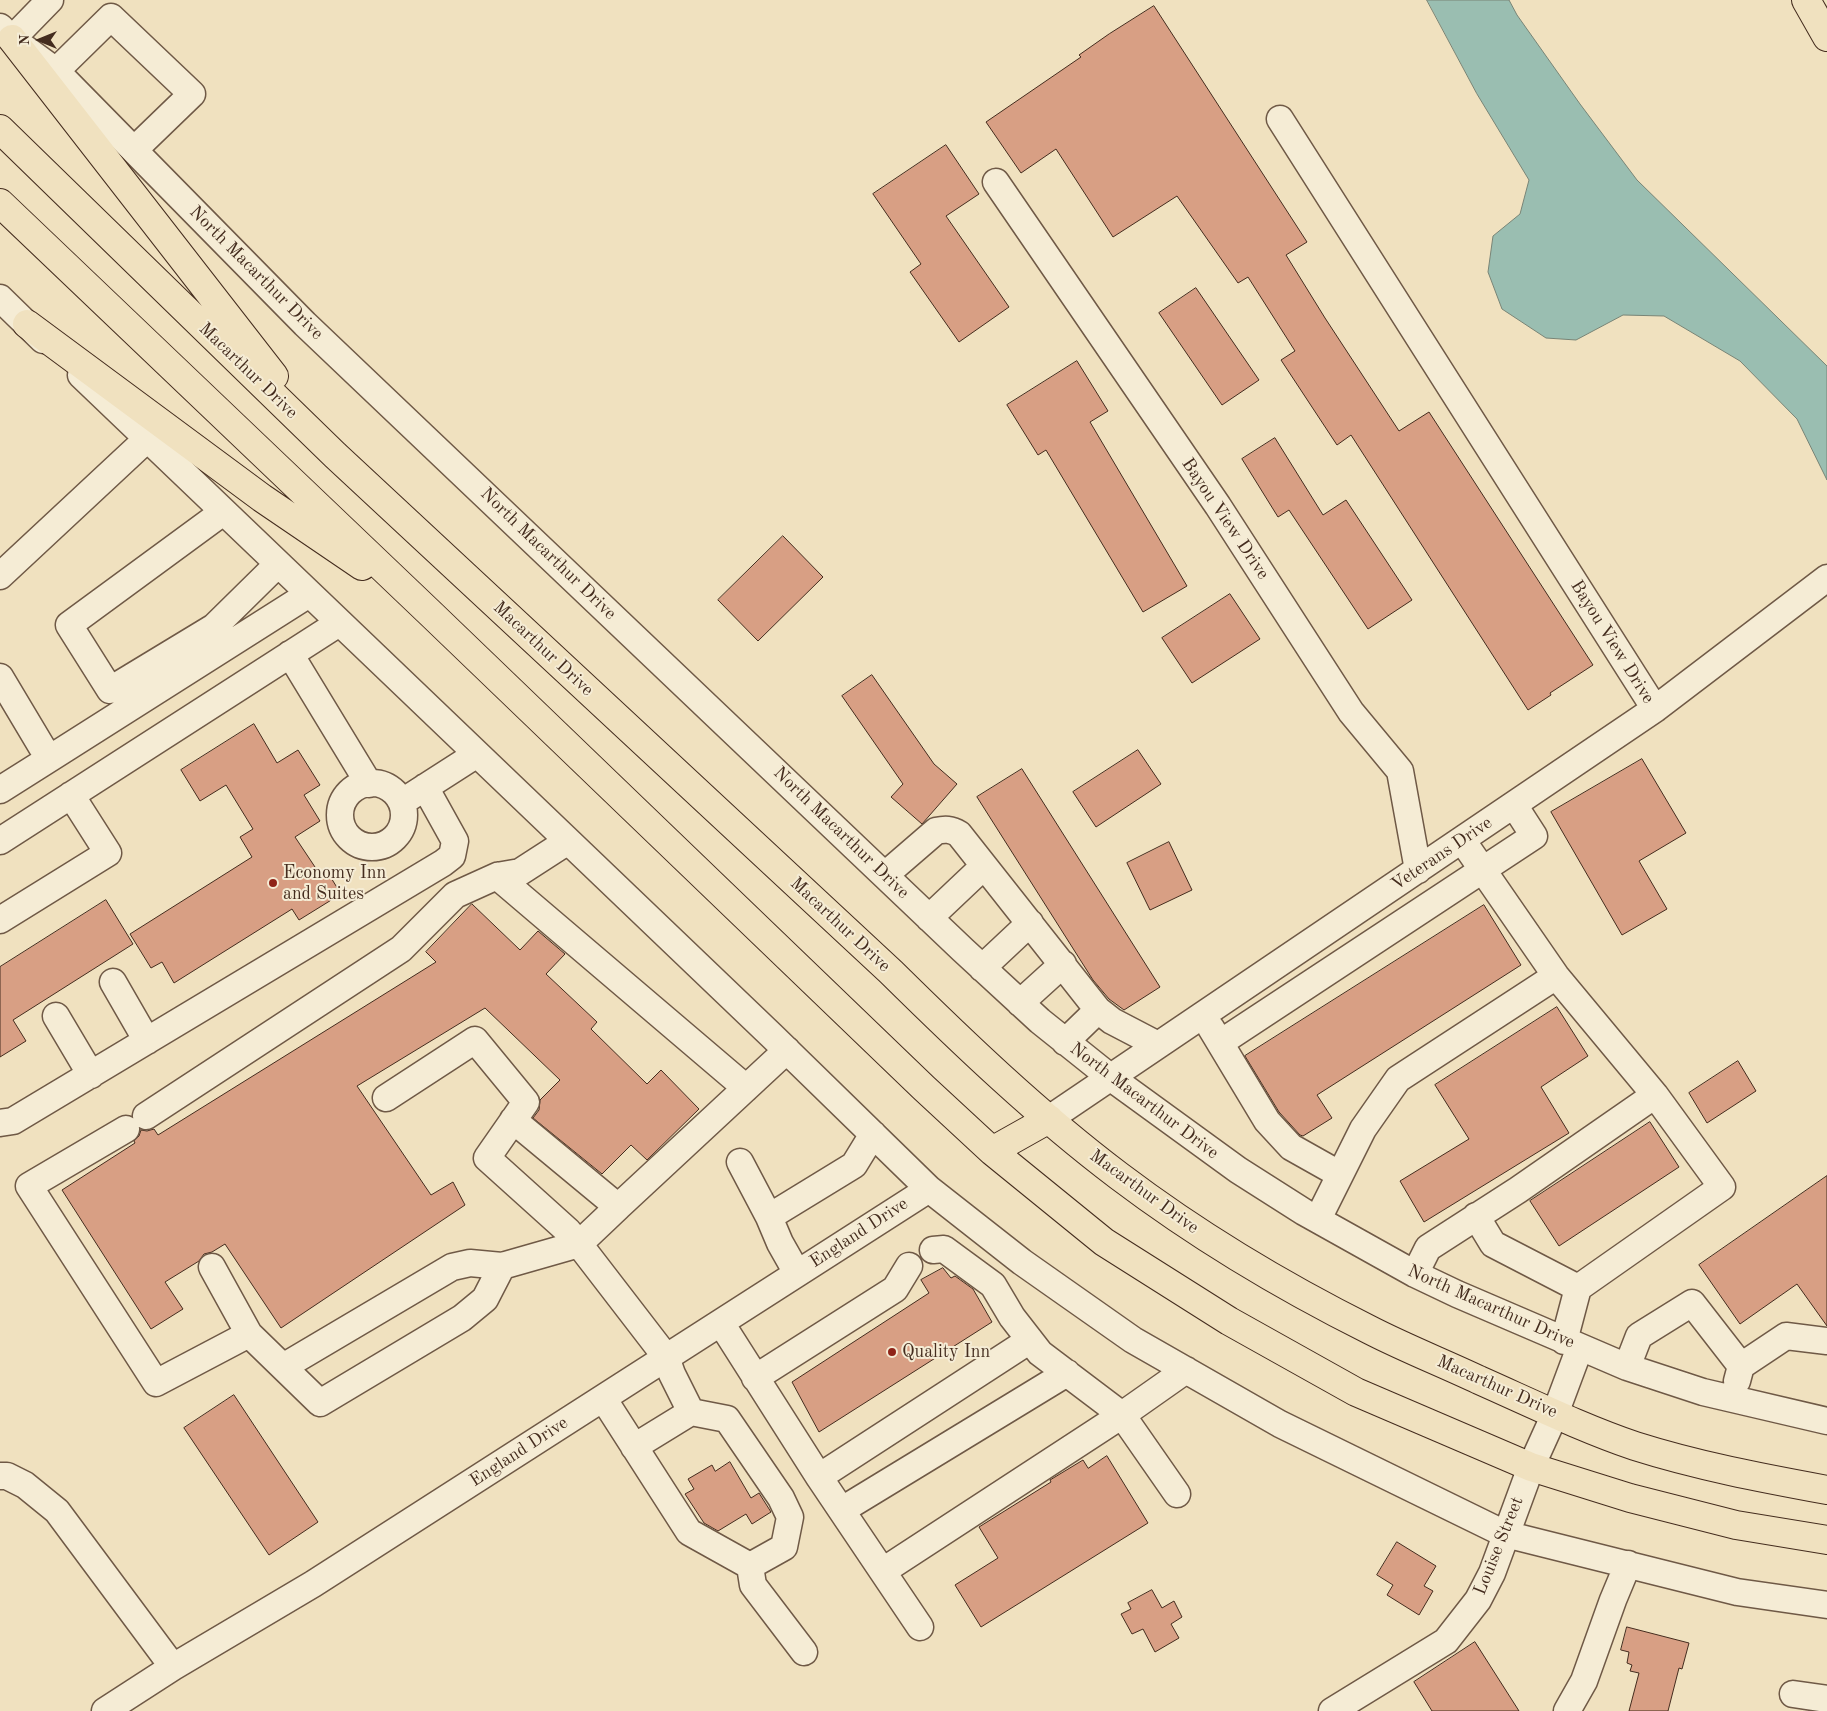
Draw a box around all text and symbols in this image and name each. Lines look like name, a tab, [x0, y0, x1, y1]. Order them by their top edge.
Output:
north arrow	[15, 15, 65, 65]
text: N	[18, 35, 32, 45]
street label: North Macarthur Drive	[184, 201, 328, 345]
street label: Macarthur Drive	[194, 318, 302, 424]
street label: Bayou View Drive	[1176, 454, 1274, 584]
street label: North Macarthur Drive	[475, 483, 621, 625]
street label: Bayou View Drive	[1565, 576, 1659, 708]
street label: Macarthur Drive	[488, 597, 598, 701]
street label: North Macarthur Drive	[768, 762, 914, 904]
street label: Veterans Drive	[1387, 812, 1497, 896]
place label: Economy Inn and Suites	[283, 862, 386, 904]
street label: Macarthur Drive	[785, 873, 895, 977]
marker: Economy Inn and Suites	[267, 877, 279, 889]
street label: North Macarthur Drive	[1065, 1038, 1223, 1164]
street label: Macarthur Drive	[1085, 1145, 1203, 1239]
street label: England Drive	[806, 1193, 912, 1273]
street label: North Macarthur Drive	[1404, 1260, 1578, 1354]
place label: Quality Inn	[902, 1341, 990, 1363]
marker: Quality Inn	[886, 1346, 898, 1358]
street label: Macarthur Drive	[1433, 1351, 1561, 1423]
street label: England Drive	[466, 1412, 572, 1492]
street label: Louise Street	[1469, 1494, 1529, 1598]

